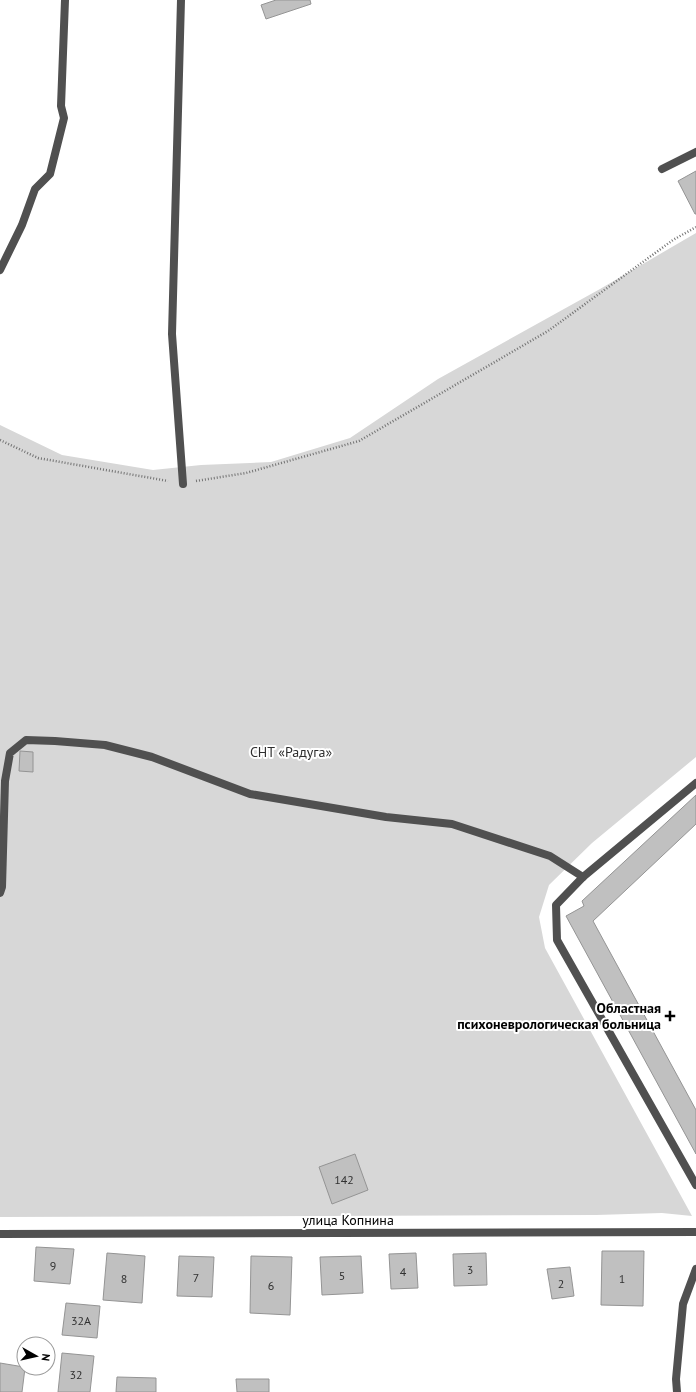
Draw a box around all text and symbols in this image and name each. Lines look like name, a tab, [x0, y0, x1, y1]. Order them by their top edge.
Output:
park label: СНТ «Радуга»	[250, 743, 332, 761]
place label: Областная психоневрологическая больница	[457, 999, 661, 1033]
marker: Областная психоневрологическая больница	[664, 1010, 676, 1022]
house number: 142	[334, 1172, 354, 1187]
street label: улица Копнина	[302, 1211, 394, 1229]
house number: 9	[50, 1258, 56, 1273]
house number: 3	[467, 1262, 473, 1277]
house number: 4	[400, 1264, 407, 1279]
house number: 5	[339, 1268, 345, 1283]
house number: 7	[193, 1270, 199, 1285]
house number: 8	[121, 1271, 127, 1286]
house number: 1	[619, 1271, 625, 1286]
house number: 2	[558, 1276, 564, 1291]
house number: 6	[268, 1278, 274, 1293]
house number: 32А	[71, 1313, 91, 1328]
north arrow	[16, 1336, 56, 1376]
text: N	[38, 1353, 53, 1362]
house number: 32	[69, 1367, 83, 1382]

